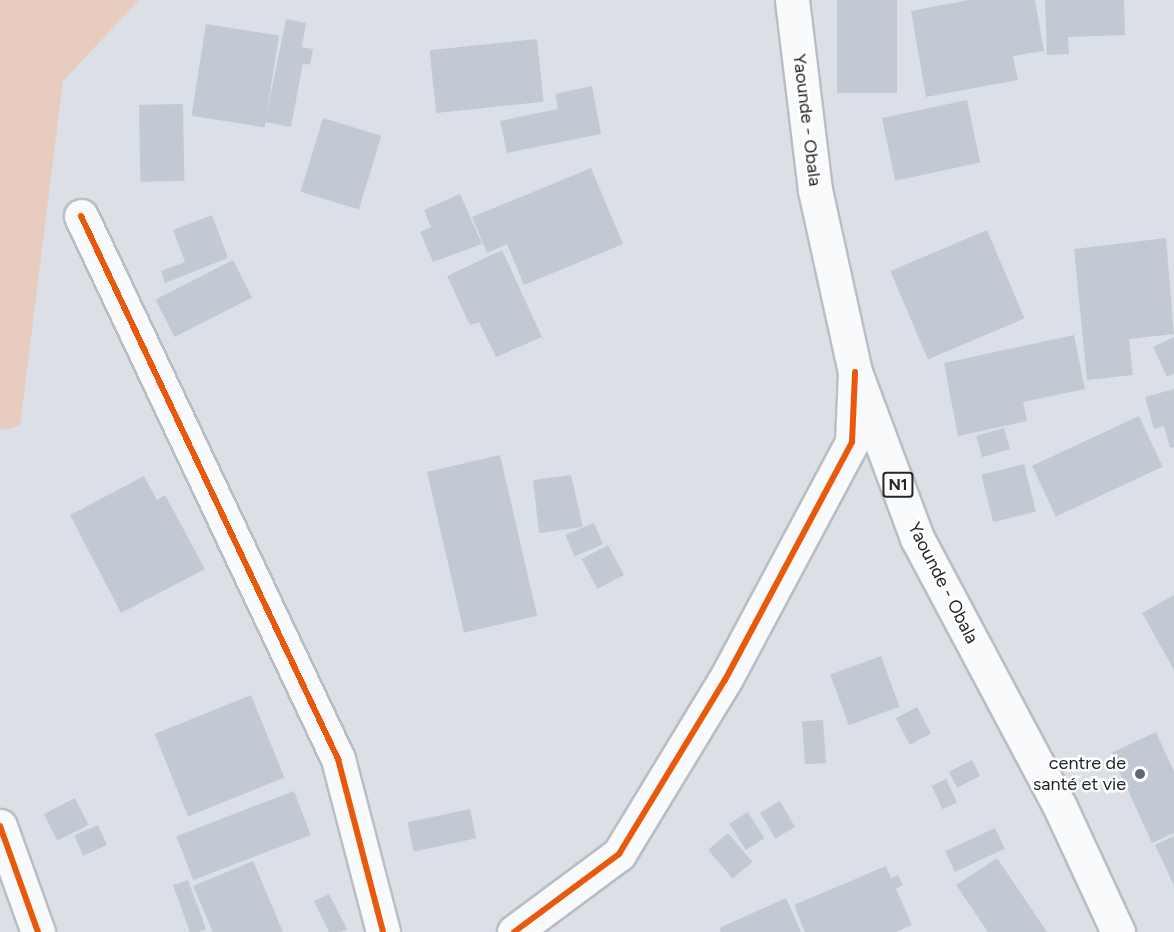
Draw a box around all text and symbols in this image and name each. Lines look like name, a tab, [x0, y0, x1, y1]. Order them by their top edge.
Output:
street label: Yaounde - Obala	[788, 53, 826, 187]
road number: N1	[882, 472, 914, 498]
street label: Yaounde - Obala	[903, 519, 983, 647]
place label: centre de santé et vie	[1033, 753, 1126, 795]
marker: centre de santé et vie	[1131, 765, 1149, 783]

